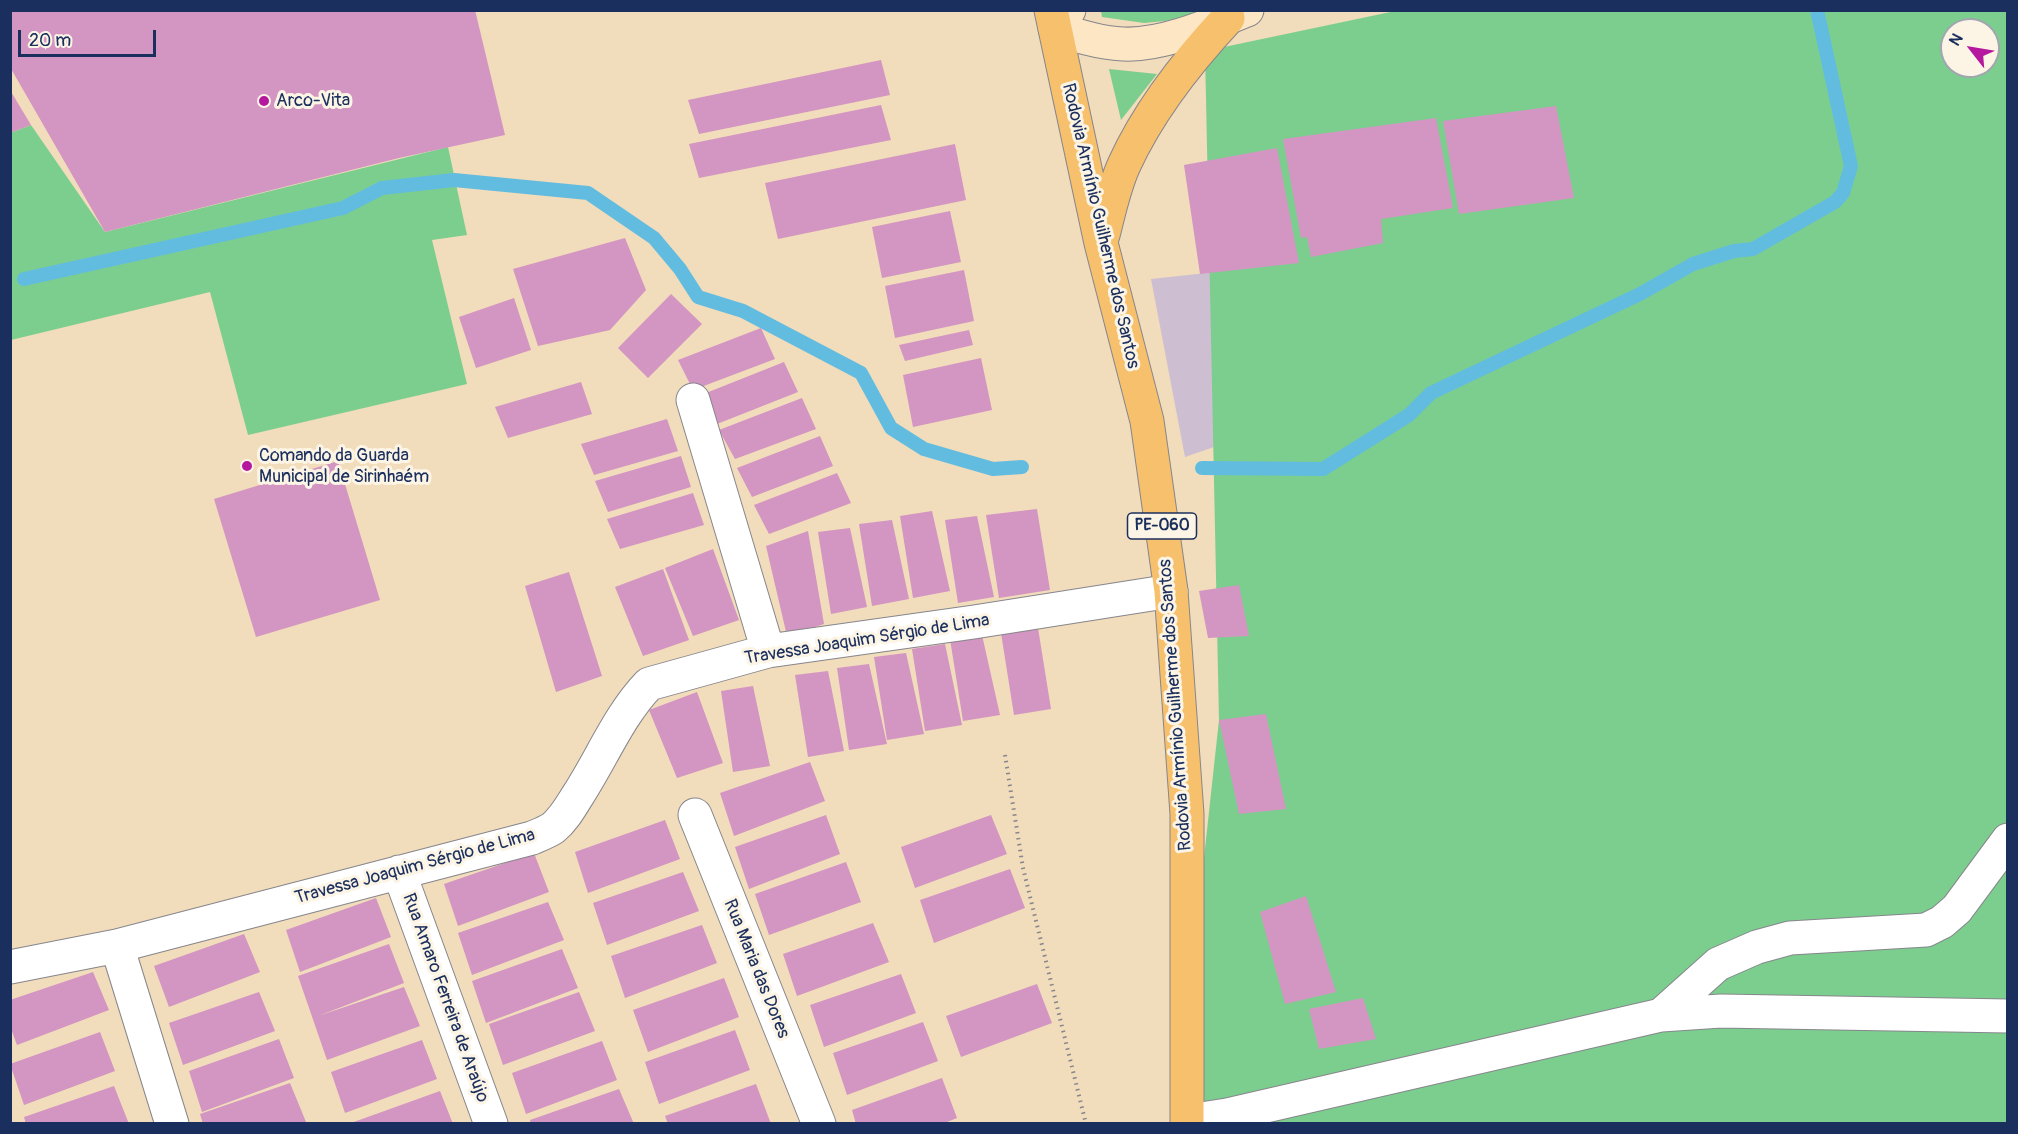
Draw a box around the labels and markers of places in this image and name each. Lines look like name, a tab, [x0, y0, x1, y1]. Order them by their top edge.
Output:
place label: Arco-Vita	[276, 90, 350, 112]
marker: Arco-Vita	[257, 94, 271, 108]
place label: Comando da Guarda Municipal de Sirinhaém	[259, 445, 429, 488]
marker: Comando da Guarda Municipal de Sirinhaém	[240, 459, 254, 473]

